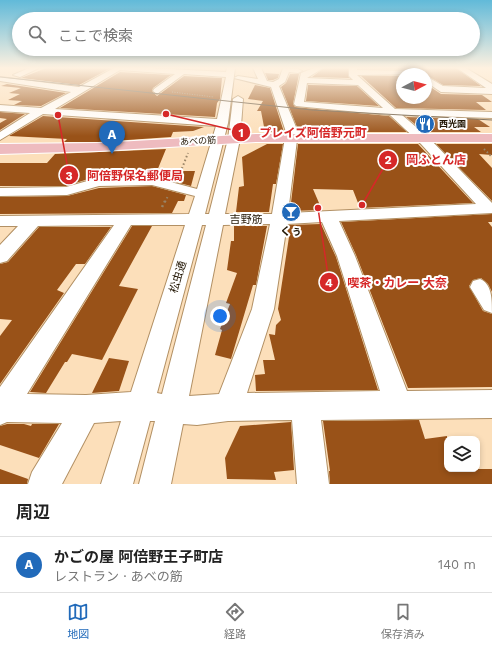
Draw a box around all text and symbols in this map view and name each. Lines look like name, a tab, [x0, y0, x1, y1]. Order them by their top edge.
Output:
search box	[12, 12, 480, 56]
icon: search	[26, 23, 48, 45]
text: ここで検索	[58, 27, 133, 45]
north arrow	[396, 68, 432, 104]
restaurant icon: 西光園	[414, 113, 436, 135]
place label: 西光園	[439, 119, 466, 129]
callout: プレイズ阿倍野元町	[231, 120, 375, 144]
pin: A	[99, 121, 125, 154]
text: 1	[238, 126, 244, 140]
text: プレイズ阿倍野元町	[259, 126, 367, 140]
street label: あべの筋	[180, 135, 216, 147]
callout: 岡ふとん店	[378, 148, 474, 172]
text: 2	[384, 153, 392, 167]
text: 岡ふとん店	[406, 153, 466, 167]
callout: 阿倍野保名郵便局	[59, 163, 191, 187]
text: 3	[65, 169, 73, 183]
text: 阿倍野保名郵便局	[87, 169, 183, 183]
bar icon: くぅ	[280, 201, 302, 223]
street label: 吉野筋	[230, 213, 263, 226]
place label: くぅ	[280, 225, 302, 238]
street label: 松虫通	[167, 259, 189, 295]
callout: 喫茶・カレー 大奈	[319, 270, 455, 294]
text: 4	[325, 276, 333, 290]
text: 喫茶・カレー 大奈	[347, 276, 447, 290]
your location	[210, 306, 230, 326]
map controls	[444, 436, 480, 472]
button: layers	[444, 436, 480, 472]
text: 周辺	[16, 502, 50, 522]
text: かごの屋 阿倍野王子町店	[54, 548, 223, 566]
text: A	[25, 557, 33, 572]
text: 140 m	[438, 557, 476, 572]
text: レストラン · あべの筋	[54, 569, 183, 584]
tab: 地図	[67, 601, 89, 641]
tab: 経路	[224, 601, 246, 641]
tab: 保存済み	[381, 601, 425, 641]

